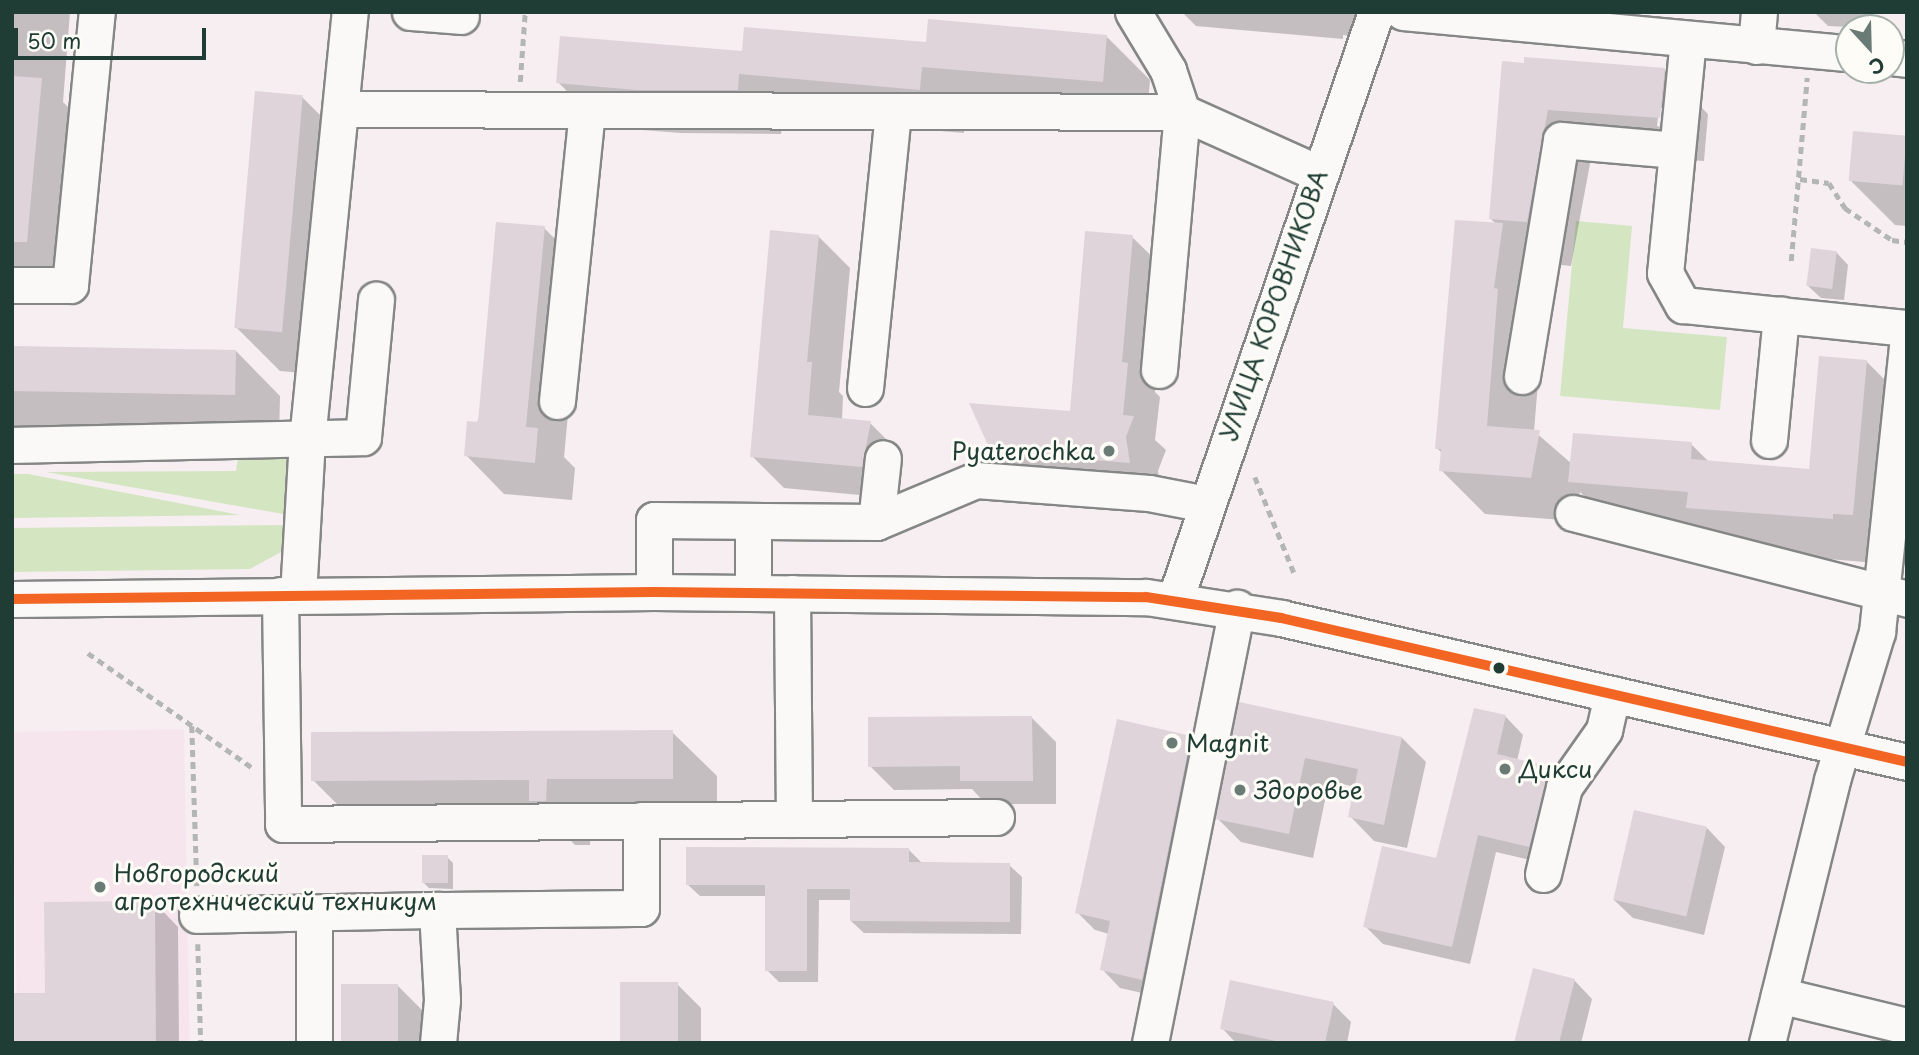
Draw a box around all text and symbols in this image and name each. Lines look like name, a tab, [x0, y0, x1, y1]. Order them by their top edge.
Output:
scale bar	[18, 14, 210, 58]
north arrow	[1835, 14, 1905, 84]
text: 50 m	[27, 24, 81, 56]
text: С	[1865, 51, 1889, 82]
street label: УЛИЦА КОРОВНИКОВА	[1213, 165, 1333, 445]
place label: Pyaterochka	[952, 437, 1095, 465]
marker: Pyaterochka	[1101, 443, 1117, 459]
unlabelled marker	[1492, 661, 1506, 675]
place label: Magnit	[1186, 729, 1269, 757]
marker: Magnit	[1164, 735, 1180, 751]
place label: Дикси	[1519, 755, 1592, 783]
marker: Дикси	[1497, 761, 1513, 777]
place label: Здоровье	[1254, 776, 1363, 804]
marker: Здоровье	[1232, 782, 1248, 798]
place label: Новгородский агротехнический техникум	[114, 859, 437, 915]
marker: Новгородский агротехнический техникум	[92, 879, 108, 895]

